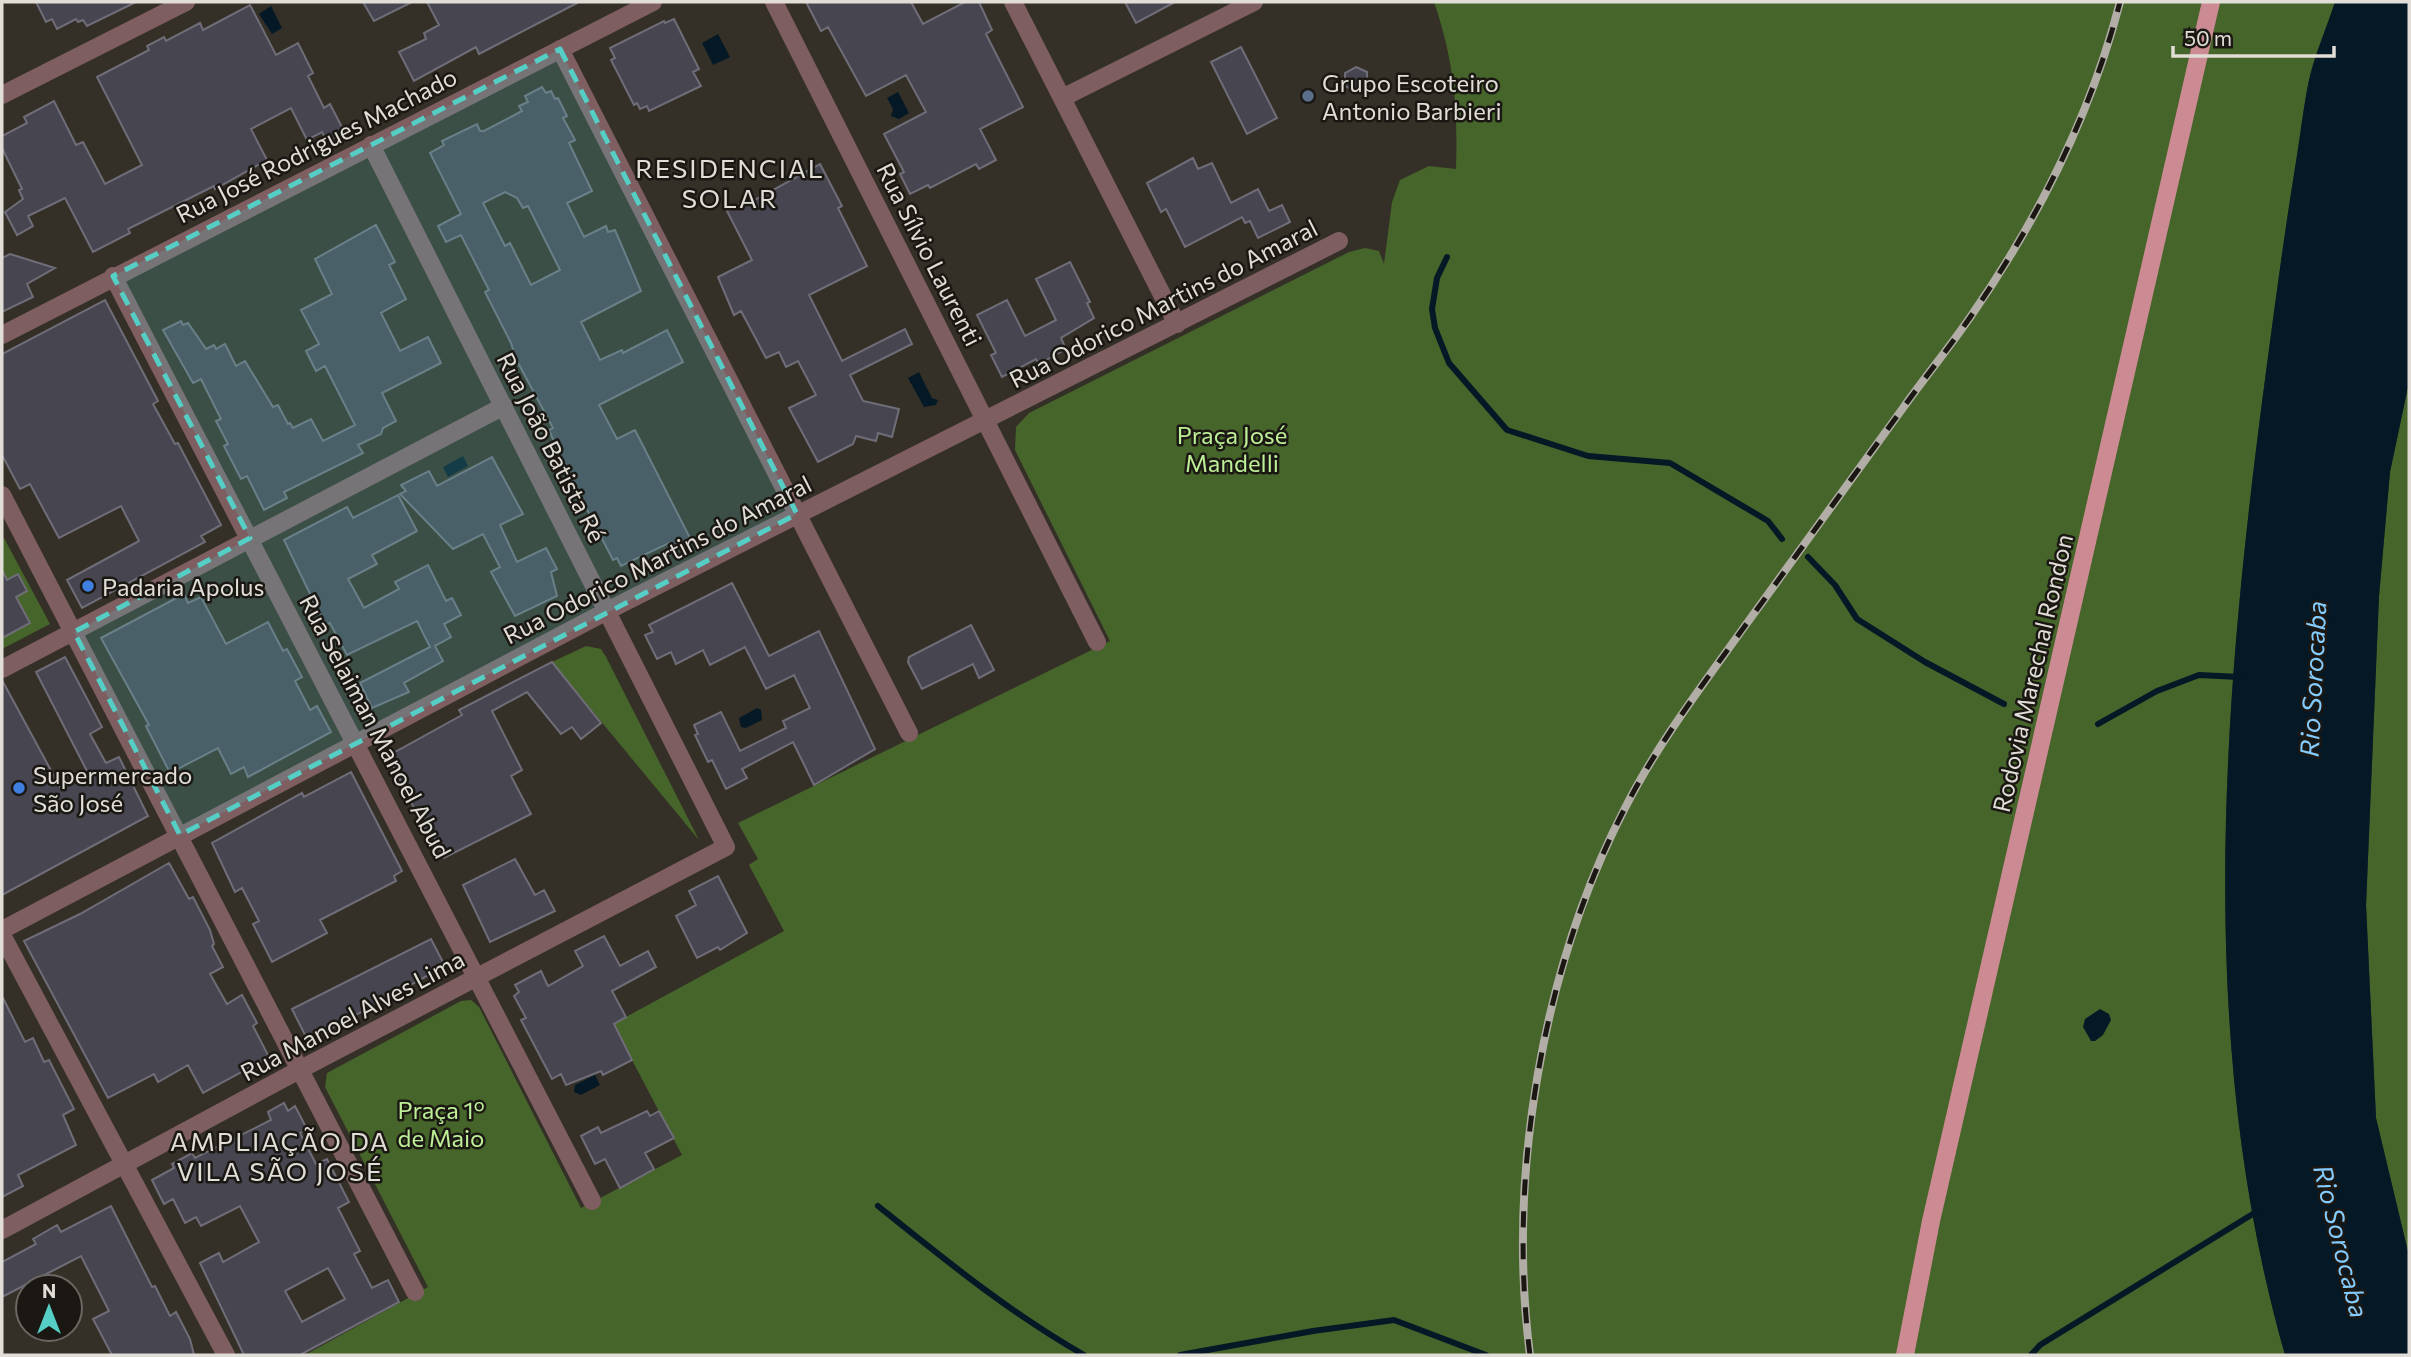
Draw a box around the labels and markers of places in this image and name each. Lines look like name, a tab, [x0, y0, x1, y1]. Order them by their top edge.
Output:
place label: Grupo Escoteiro Antonio Barbieri	[1322, 68, 1502, 125]
marker: Grupo Escoteiro Antonio Barbieri	[1300, 88, 1316, 104]
place label: Padaria Apolus	[102, 572, 264, 601]
marker: Padaria Apolus	[80, 578, 96, 594]
place label: Supermercado São José	[33, 760, 192, 817]
marker: Supermercado São José	[11, 780, 27, 796]

